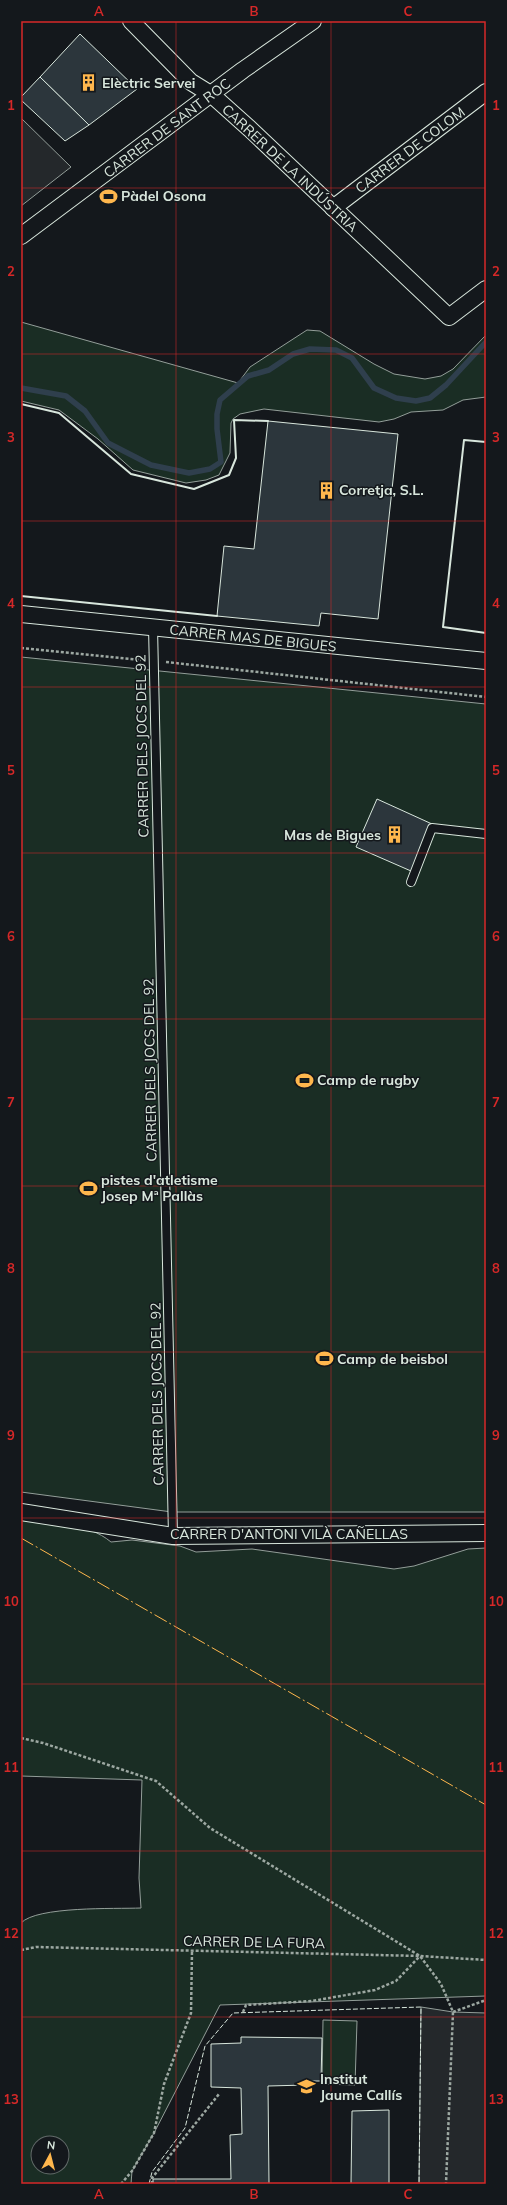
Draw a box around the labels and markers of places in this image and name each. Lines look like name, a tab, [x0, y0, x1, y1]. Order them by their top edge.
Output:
building icon: Elèctric Servei	[79, 73, 99, 93]
place label: Elèctric Servei	[102, 74, 196, 92]
sports icon: Pàdel Osona	[98, 186, 118, 206]
place label: Pàdel Osona	[121, 187, 206, 205]
building icon: Corretja, S.L.	[316, 480, 336, 500]
place label: Corretja, S.L.	[339, 481, 424, 499]
building icon: Mas de Bigues	[384, 825, 404, 845]
place label: Mas de Bigues	[284, 826, 381, 844]
sports icon: Camp de rugby	[294, 1070, 314, 1090]
place label: Camp de rugby	[317, 1071, 419, 1089]
place label: pistes d'atletisme Josep Mª Pallàs	[101, 1171, 218, 1205]
sports icon: pistes d'atletisme Josep Mª Pallàs	[78, 1178, 98, 1198]
sports icon: Camp de beisbol	[314, 1349, 334, 1369]
place label: Camp de beisbol	[337, 1350, 448, 1368]
place label: Institut Jaume Callís	[320, 2070, 402, 2104]
school or university icon: Institut Jaume Callís	[297, 2077, 317, 2097]

